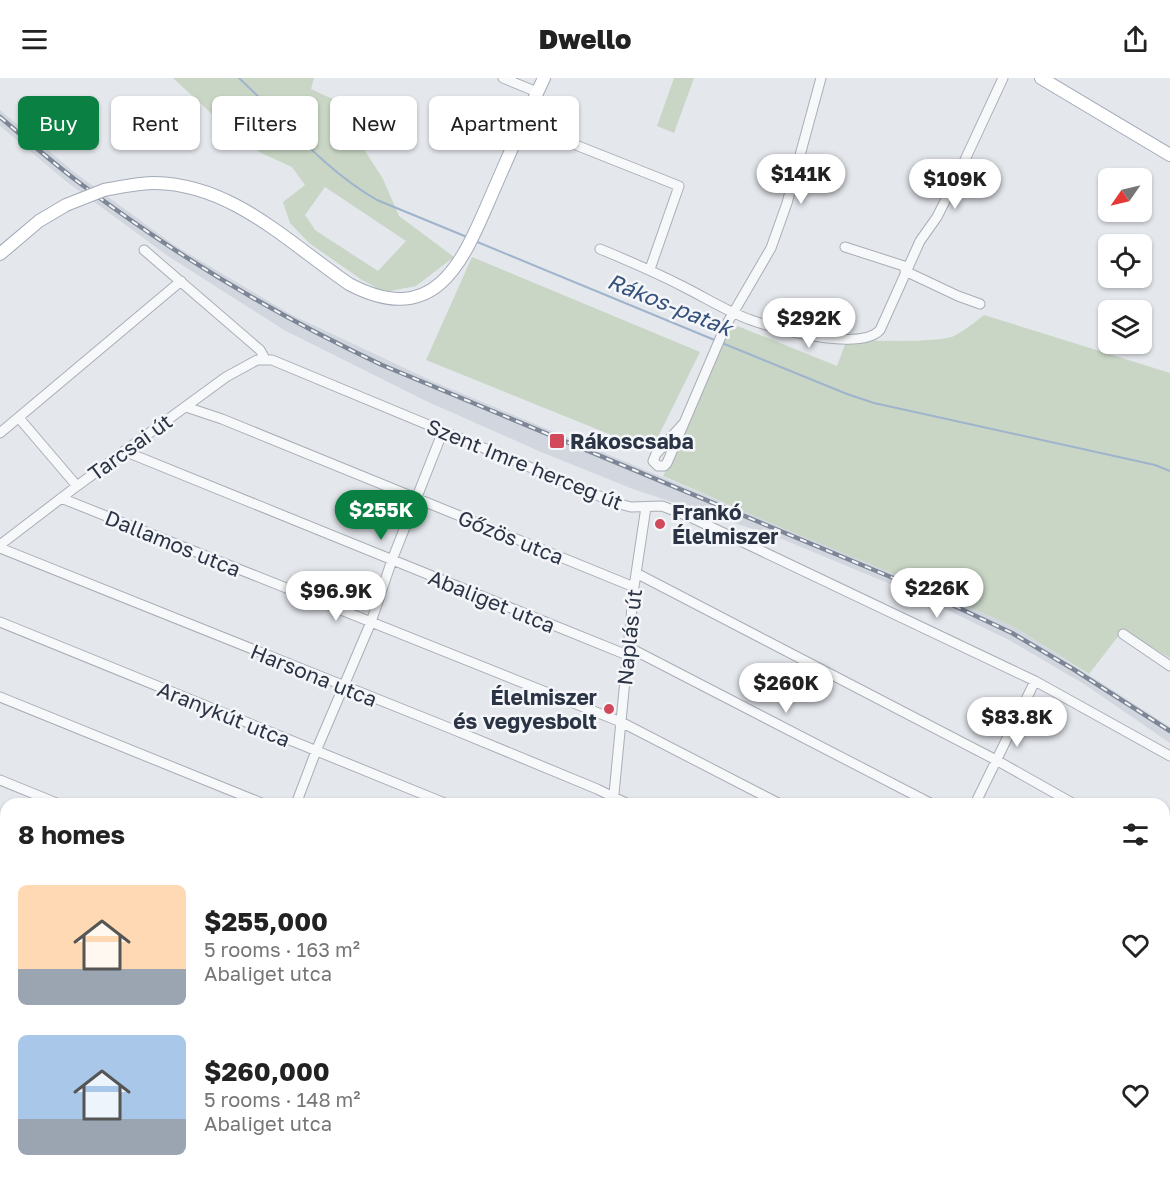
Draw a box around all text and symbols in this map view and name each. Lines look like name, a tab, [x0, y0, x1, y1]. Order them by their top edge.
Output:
icon: menu	[18, 23, 51, 56]
text: Dwello	[539, 23, 631, 55]
icon: share	[1119, 23, 1152, 56]
chip: Buy	[18, 96, 99, 150]
chip: Rent	[111, 96, 200, 150]
chip: Filters	[212, 96, 318, 150]
chip: New	[330, 96, 417, 150]
chip: Apartment	[429, 96, 579, 150]
pin: $141K	[759, 154, 843, 205]
pin: $109K	[913, 159, 997, 210]
text: $141K	[771, 161, 832, 185]
text: $109K	[923, 166, 987, 190]
north arrow	[1098, 168, 1152, 222]
map controls	[1098, 168, 1152, 354]
button: locate	[1098, 234, 1152, 288]
water label: Rákos-patak	[604, 267, 739, 342]
pin: $292K	[767, 298, 851, 349]
button: layers	[1098, 300, 1152, 354]
text: $292K	[777, 305, 842, 329]
street label: Tarcsai út	[83, 408, 177, 486]
street label: Szent Imre herceg út	[423, 413, 627, 515]
place label: Rákoscsaba	[570, 428, 694, 454]
marker: Rákoscsaba	[548, 432, 566, 450]
pin: $255K	[339, 490, 423, 541]
text: $255K	[349, 497, 413, 521]
place label: Frankó Élelmiszer	[672, 499, 779, 549]
street label: Dallamos utca	[101, 504, 245, 582]
street label: Gőzös utca	[454, 504, 568, 570]
marker: Frankó Élelmiszer	[653, 517, 667, 531]
street label: Abaliget utca	[425, 564, 559, 638]
pin: $226K	[895, 568, 979, 619]
pin: $96.9K	[287, 571, 385, 622]
text: $226K	[905, 575, 970, 599]
text: $96.9K	[300, 578, 372, 602]
street label: Naplás út	[611, 588, 647, 686]
street label: Harsona utca	[247, 638, 381, 712]
pin: $260K	[744, 663, 828, 714]
text: $260K	[753, 670, 819, 694]
street label: Aranykút utca	[154, 676, 294, 752]
place label: Élelmiszer és vegyesbolt	[453, 684, 597, 734]
pin: $83.8K	[968, 697, 1066, 748]
marker: Élelmiszer és vegyesbolt	[602, 702, 616, 716]
text: $83.8K	[981, 704, 1053, 728]
icon: filters	[1119, 818, 1152, 851]
text: 8 homes	[18, 819, 125, 850]
text: $255,000	[204, 906, 328, 937]
icon: home	[66, 909, 138, 981]
icon: heart	[1119, 929, 1152, 962]
text: 5 rooms · 163 m²	[204, 937, 360, 961]
text: Abaliget utca	[204, 961, 332, 985]
text: $260,000	[204, 1056, 330, 1087]
icon: home	[66, 1059, 138, 1131]
icon: heart	[1119, 1079, 1152, 1112]
text: 5 rooms · 148 m²	[204, 1087, 361, 1111]
text: Abaliget utca	[204, 1111, 332, 1135]

